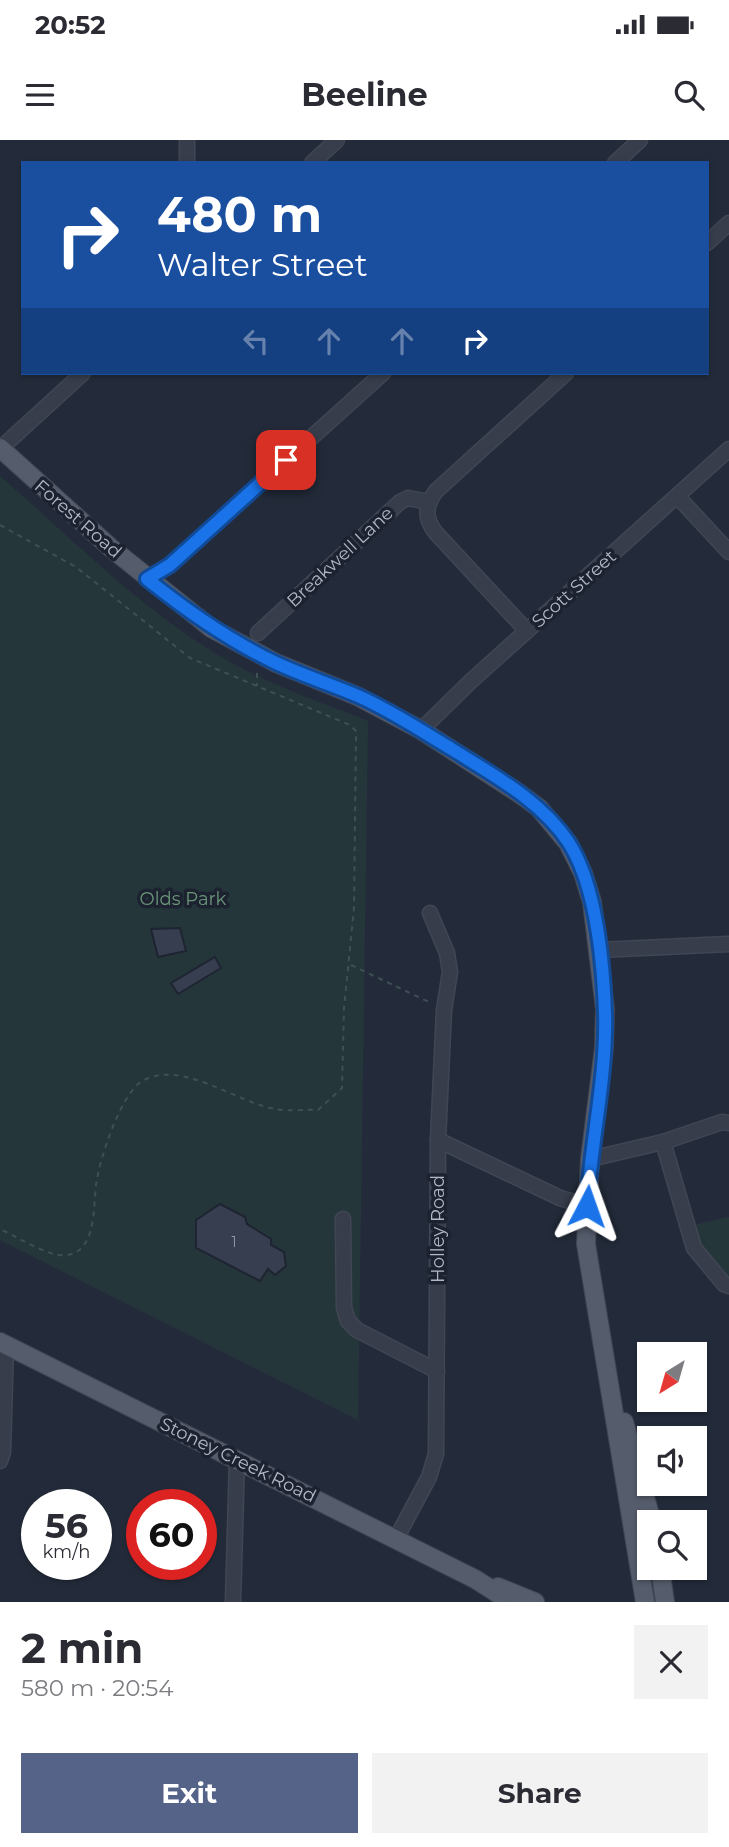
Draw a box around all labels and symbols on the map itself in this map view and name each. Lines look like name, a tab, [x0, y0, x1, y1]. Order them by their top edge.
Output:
pin	[256, 430, 316, 490]
street label: Forest Road	[30, 475, 126, 563]
street label: Breakwell Lane	[282, 502, 398, 612]
street label: Scott Street	[527, 545, 621, 633]
park label: Olds Park	[140, 888, 227, 910]
position arrow	[550, 1169, 624, 1243]
street label: Holley Road	[427, 1175, 449, 1283]
house number: 1	[231, 1233, 237, 1251]
north arrow	[637, 1342, 707, 1412]
street label: Stoney Creek Road	[156, 1413, 320, 1507]
speed limit sign: 60	[126, 1489, 217, 1580]

